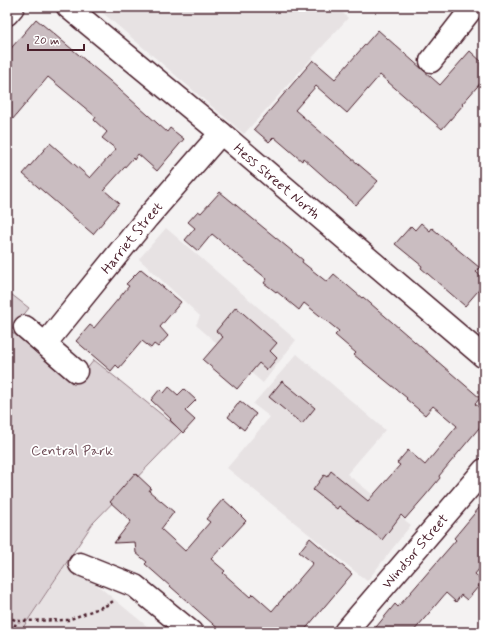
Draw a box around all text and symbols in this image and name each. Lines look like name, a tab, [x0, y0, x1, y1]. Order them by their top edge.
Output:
scale bar	[28, 26, 84, 52]
text: 20 m	[34, 33, 60, 49]
street label: Hess Street North	[229, 140, 324, 224]
street label: Harriet Street	[97, 199, 167, 278]
park label: Central Park	[31, 442, 113, 460]
street label: Windsor Street	[378, 510, 453, 593]

